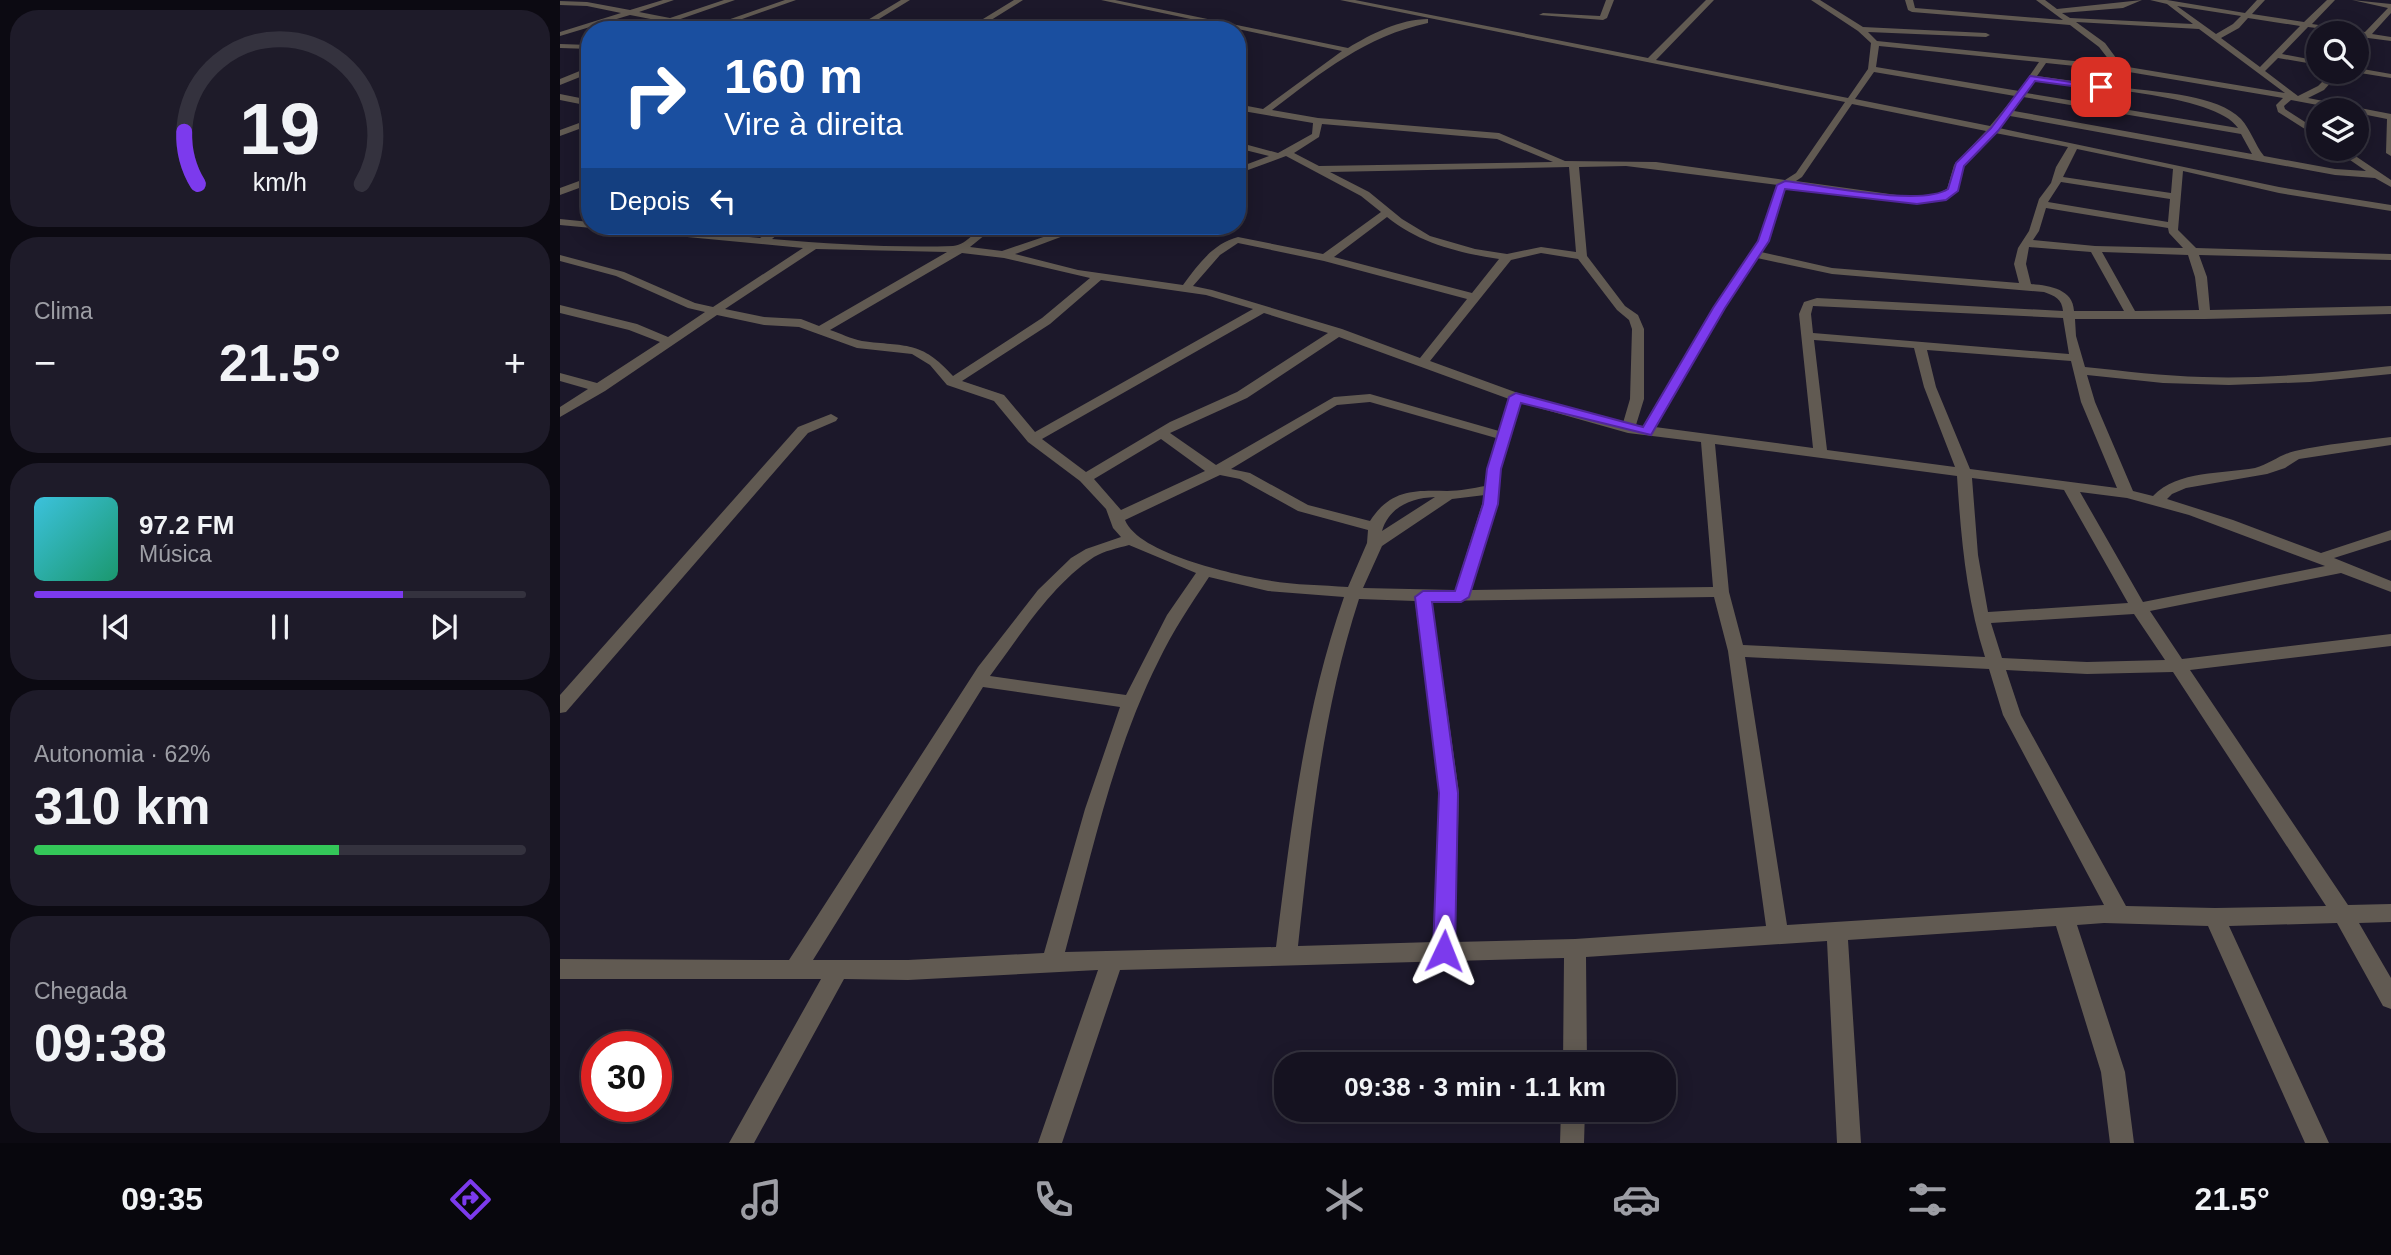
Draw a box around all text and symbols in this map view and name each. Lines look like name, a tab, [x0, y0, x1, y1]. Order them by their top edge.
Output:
map controls	[2306, 21, 2369, 161]
button: search	[2306, 21, 2369, 84]
icon: right	[609, 49, 700, 140]
text: 160 m	[724, 49, 863, 103]
pin	[2071, 57, 2131, 117]
icon: arrive	[2082, 68, 2120, 106]
text: 19	[240, 89, 320, 170]
button: layers	[2306, 98, 2369, 161]
text: Vire à direita	[724, 106, 903, 142]
text: km/h	[253, 168, 307, 196]
icon: left	[704, 182, 742, 220]
text: Depois	[609, 186, 690, 216]
text: Clima	[34, 298, 93, 324]
text: 21.5°	[219, 334, 341, 392]
text: −	[34, 342, 56, 384]
text: +	[504, 342, 526, 384]
text: 97.2 FM	[139, 510, 234, 540]
text: Música	[139, 541, 212, 567]
icon: previous	[97, 608, 135, 646]
icon: pause	[261, 608, 299, 646]
icon: next	[425, 608, 463, 646]
text: Autonomia · 62%	[34, 741, 210, 767]
text: 310 km	[34, 777, 210, 835]
position arrow	[1407, 914, 1481, 988]
text: Chegada	[34, 978, 127, 1004]
text: 09:38	[34, 1014, 167, 1072]
speed limit sign: 30	[581, 1031, 672, 1122]
text: 09:38 · 3 min · 1.1 km	[1344, 1072, 1606, 1102]
icon: directions	[446, 1175, 495, 1224]
icon: music	[737, 1175, 786, 1224]
icon: phone	[1029, 1175, 1078, 1224]
icon: climate	[1320, 1175, 1369, 1224]
icon: car	[1612, 1175, 1661, 1224]
icon: filters	[1903, 1175, 1952, 1224]
text: 09:35	[121, 1181, 203, 1217]
text: 21.5°	[2195, 1181, 2270, 1217]

